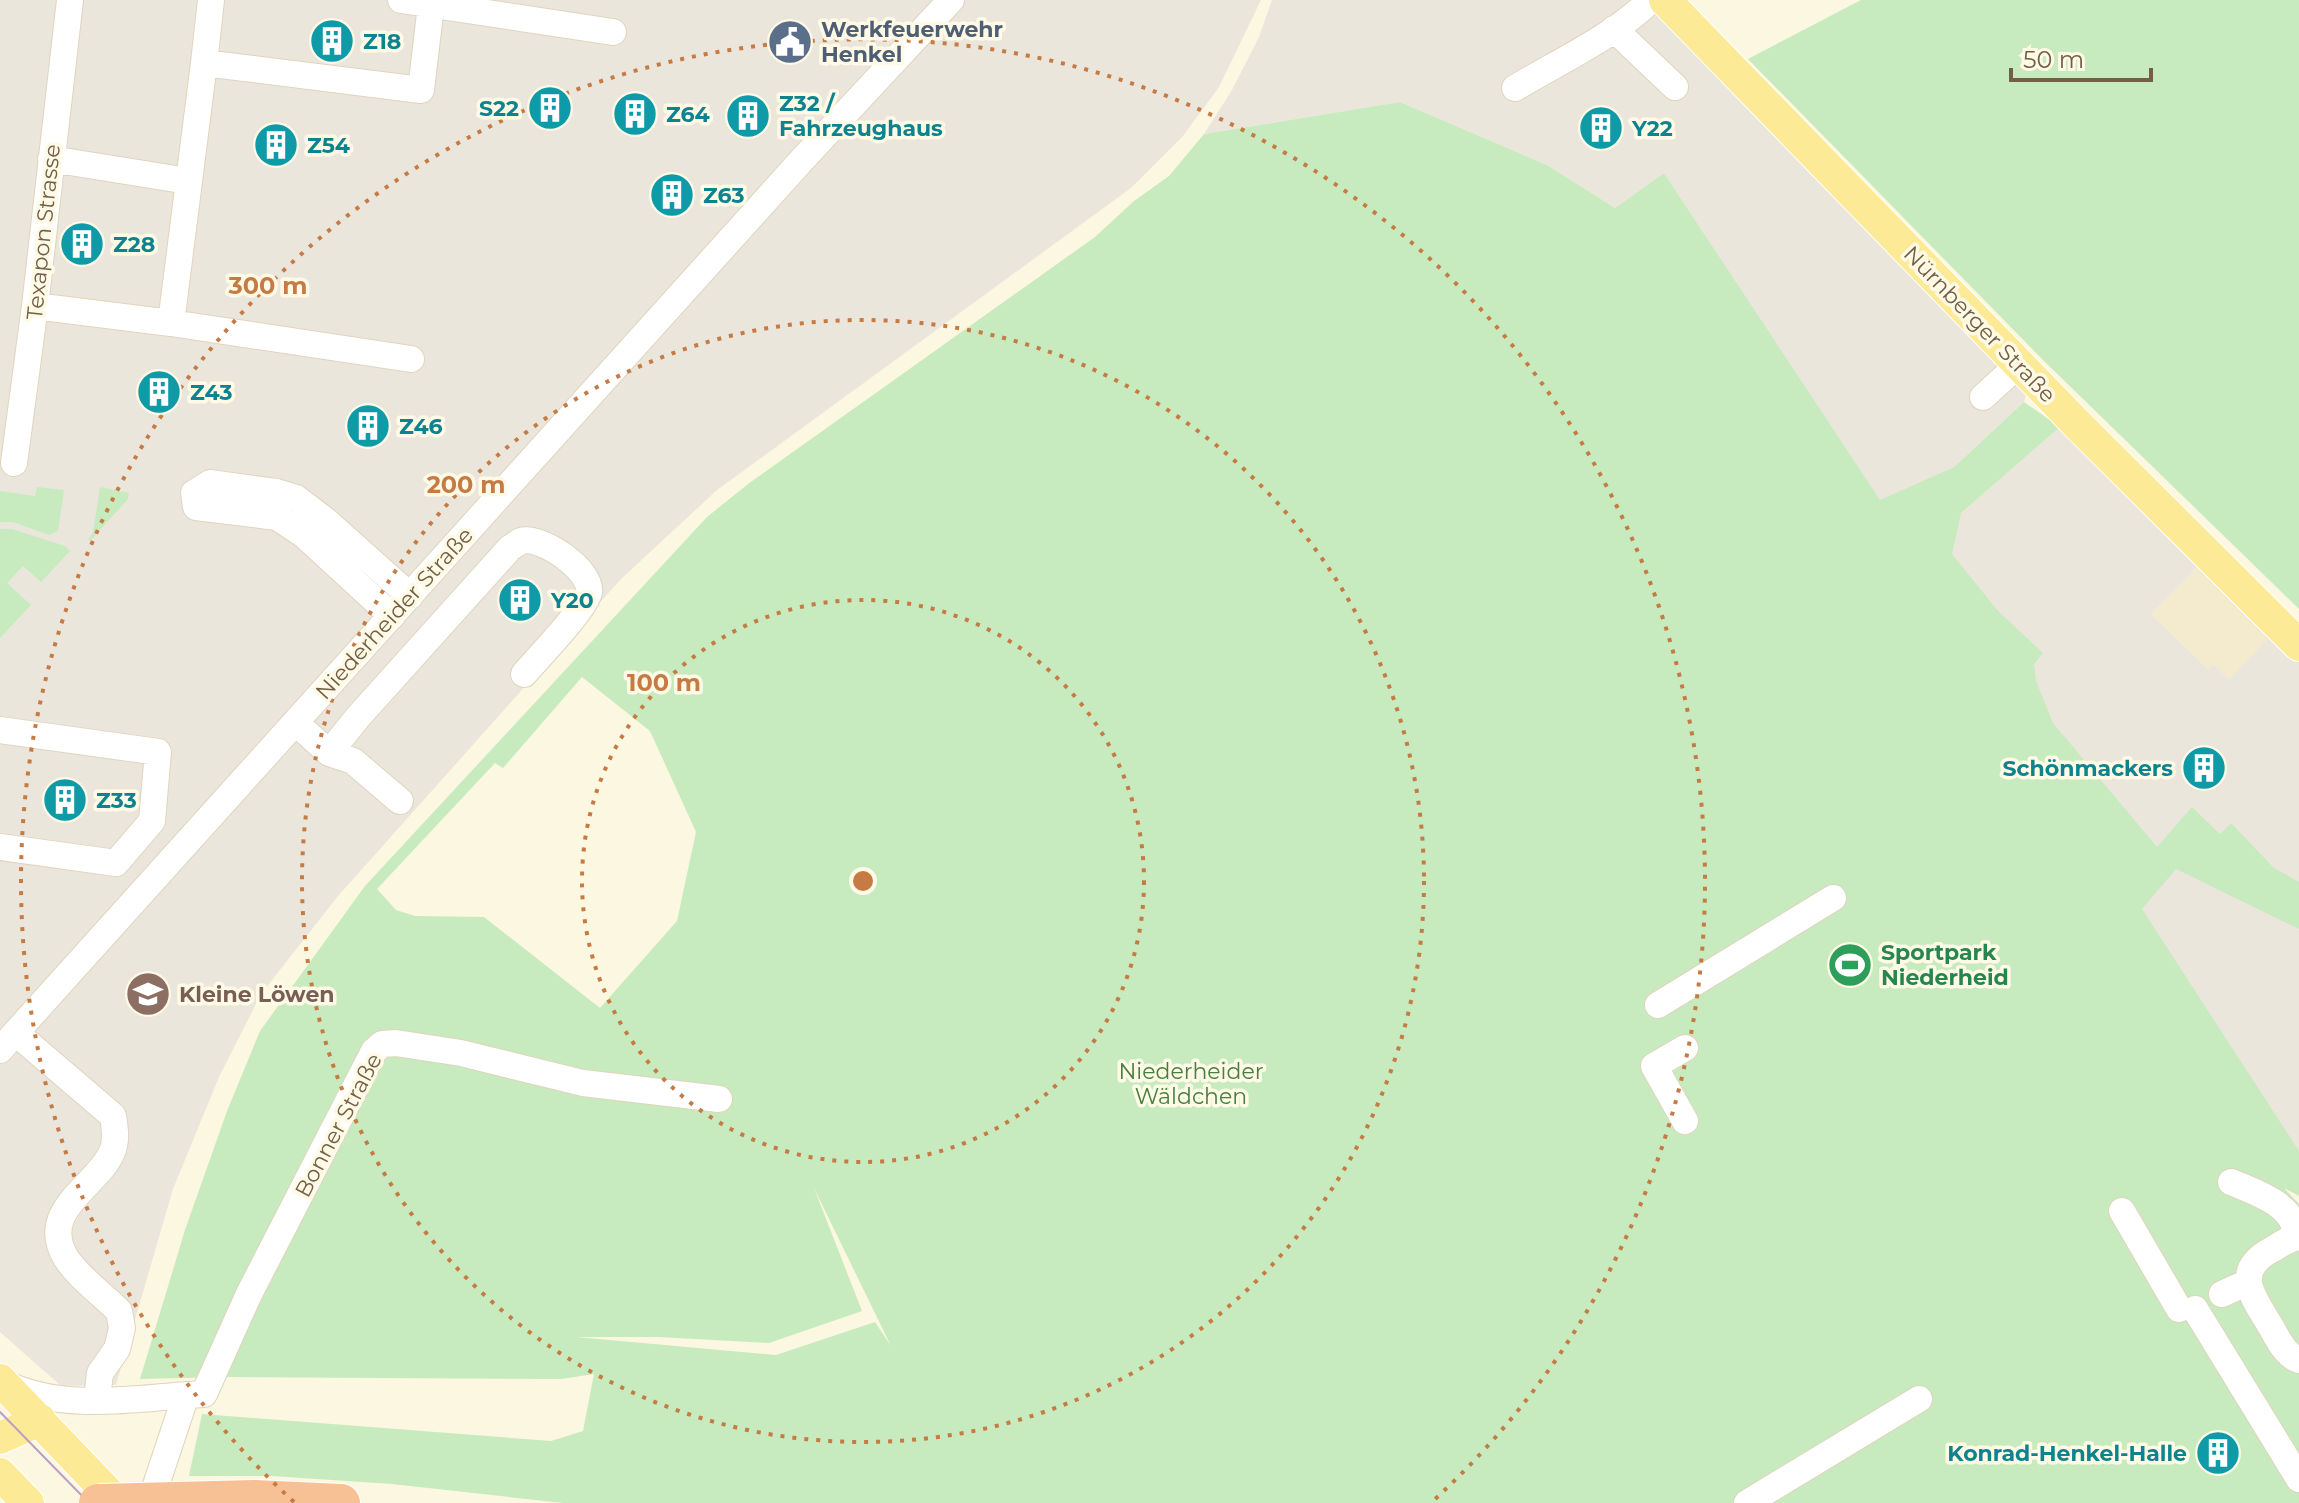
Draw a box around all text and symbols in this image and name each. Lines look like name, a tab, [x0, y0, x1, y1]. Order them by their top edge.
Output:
place label: Werkfeuerwehr Henkel	[821, 16, 1003, 68]
building icon: Z18	[308, 17, 356, 65]
public building icon: Werkfeuerwehr Henkel	[766, 18, 814, 66]
place label: Z18	[363, 28, 401, 55]
scale bar	[2011, 32, 2151, 82]
text: 50 m	[2023, 45, 2084, 74]
building icon: S22	[526, 84, 574, 132]
building icon: Z64	[611, 90, 659, 138]
place label: Z32 / Fahrzeughaus	[779, 90, 943, 142]
building icon: Z32 / Fahrzeughaus	[724, 92, 772, 140]
place label: S22	[479, 95, 519, 122]
place label: Z64	[666, 101, 710, 128]
building icon: Y22	[1577, 104, 1625, 152]
place label: Y22	[1631, 115, 1673, 142]
building icon: Z54	[252, 121, 300, 169]
place label: Z54	[307, 132, 350, 159]
street label: Texapon Strasse	[21, 143, 66, 321]
building icon: Z63	[648, 171, 696, 219]
place label: Z63	[703, 182, 744, 209]
building icon: Z28	[58, 220, 106, 268]
place label: Z28	[113, 231, 155, 258]
street label: Nürnberger Straße	[1898, 240, 2061, 408]
text: 300 m	[228, 271, 307, 300]
building icon: Z43	[135, 368, 183, 416]
place label: Z43	[190, 379, 232, 406]
building icon: Z46	[344, 402, 392, 450]
place label: Z46	[399, 413, 443, 440]
text: 200 m	[427, 470, 505, 499]
street label: Niederheider Straße	[310, 522, 479, 705]
building icon: Y20	[496, 576, 544, 624]
place label: Y20	[550, 587, 594, 614]
text: 100 m	[627, 668, 701, 697]
building icon: Schönmackers	[2180, 744, 2228, 792]
place label: Schönmackers	[2003, 755, 2173, 782]
building icon: Z33	[41, 776, 89, 824]
place label: Z33	[96, 787, 137, 814]
centre of rings	[849, 867, 877, 895]
place label: Sportpark Niederheid	[1881, 939, 2009, 991]
sports icon: Sportpark Niederheid	[1826, 941, 1874, 989]
school or university icon: Kleine Löwen	[124, 970, 172, 1018]
place label: Kleine Löwen	[179, 981, 334, 1008]
street label: Bonner Straße	[289, 1049, 388, 1202]
park label: Niederheider Wäldchen	[1118, 1058, 1264, 1110]
building icon: Konrad-Henkel-Halle	[2194, 1429, 2242, 1477]
place label: Konrad-Henkel-Halle	[1947, 1440, 2187, 1467]

